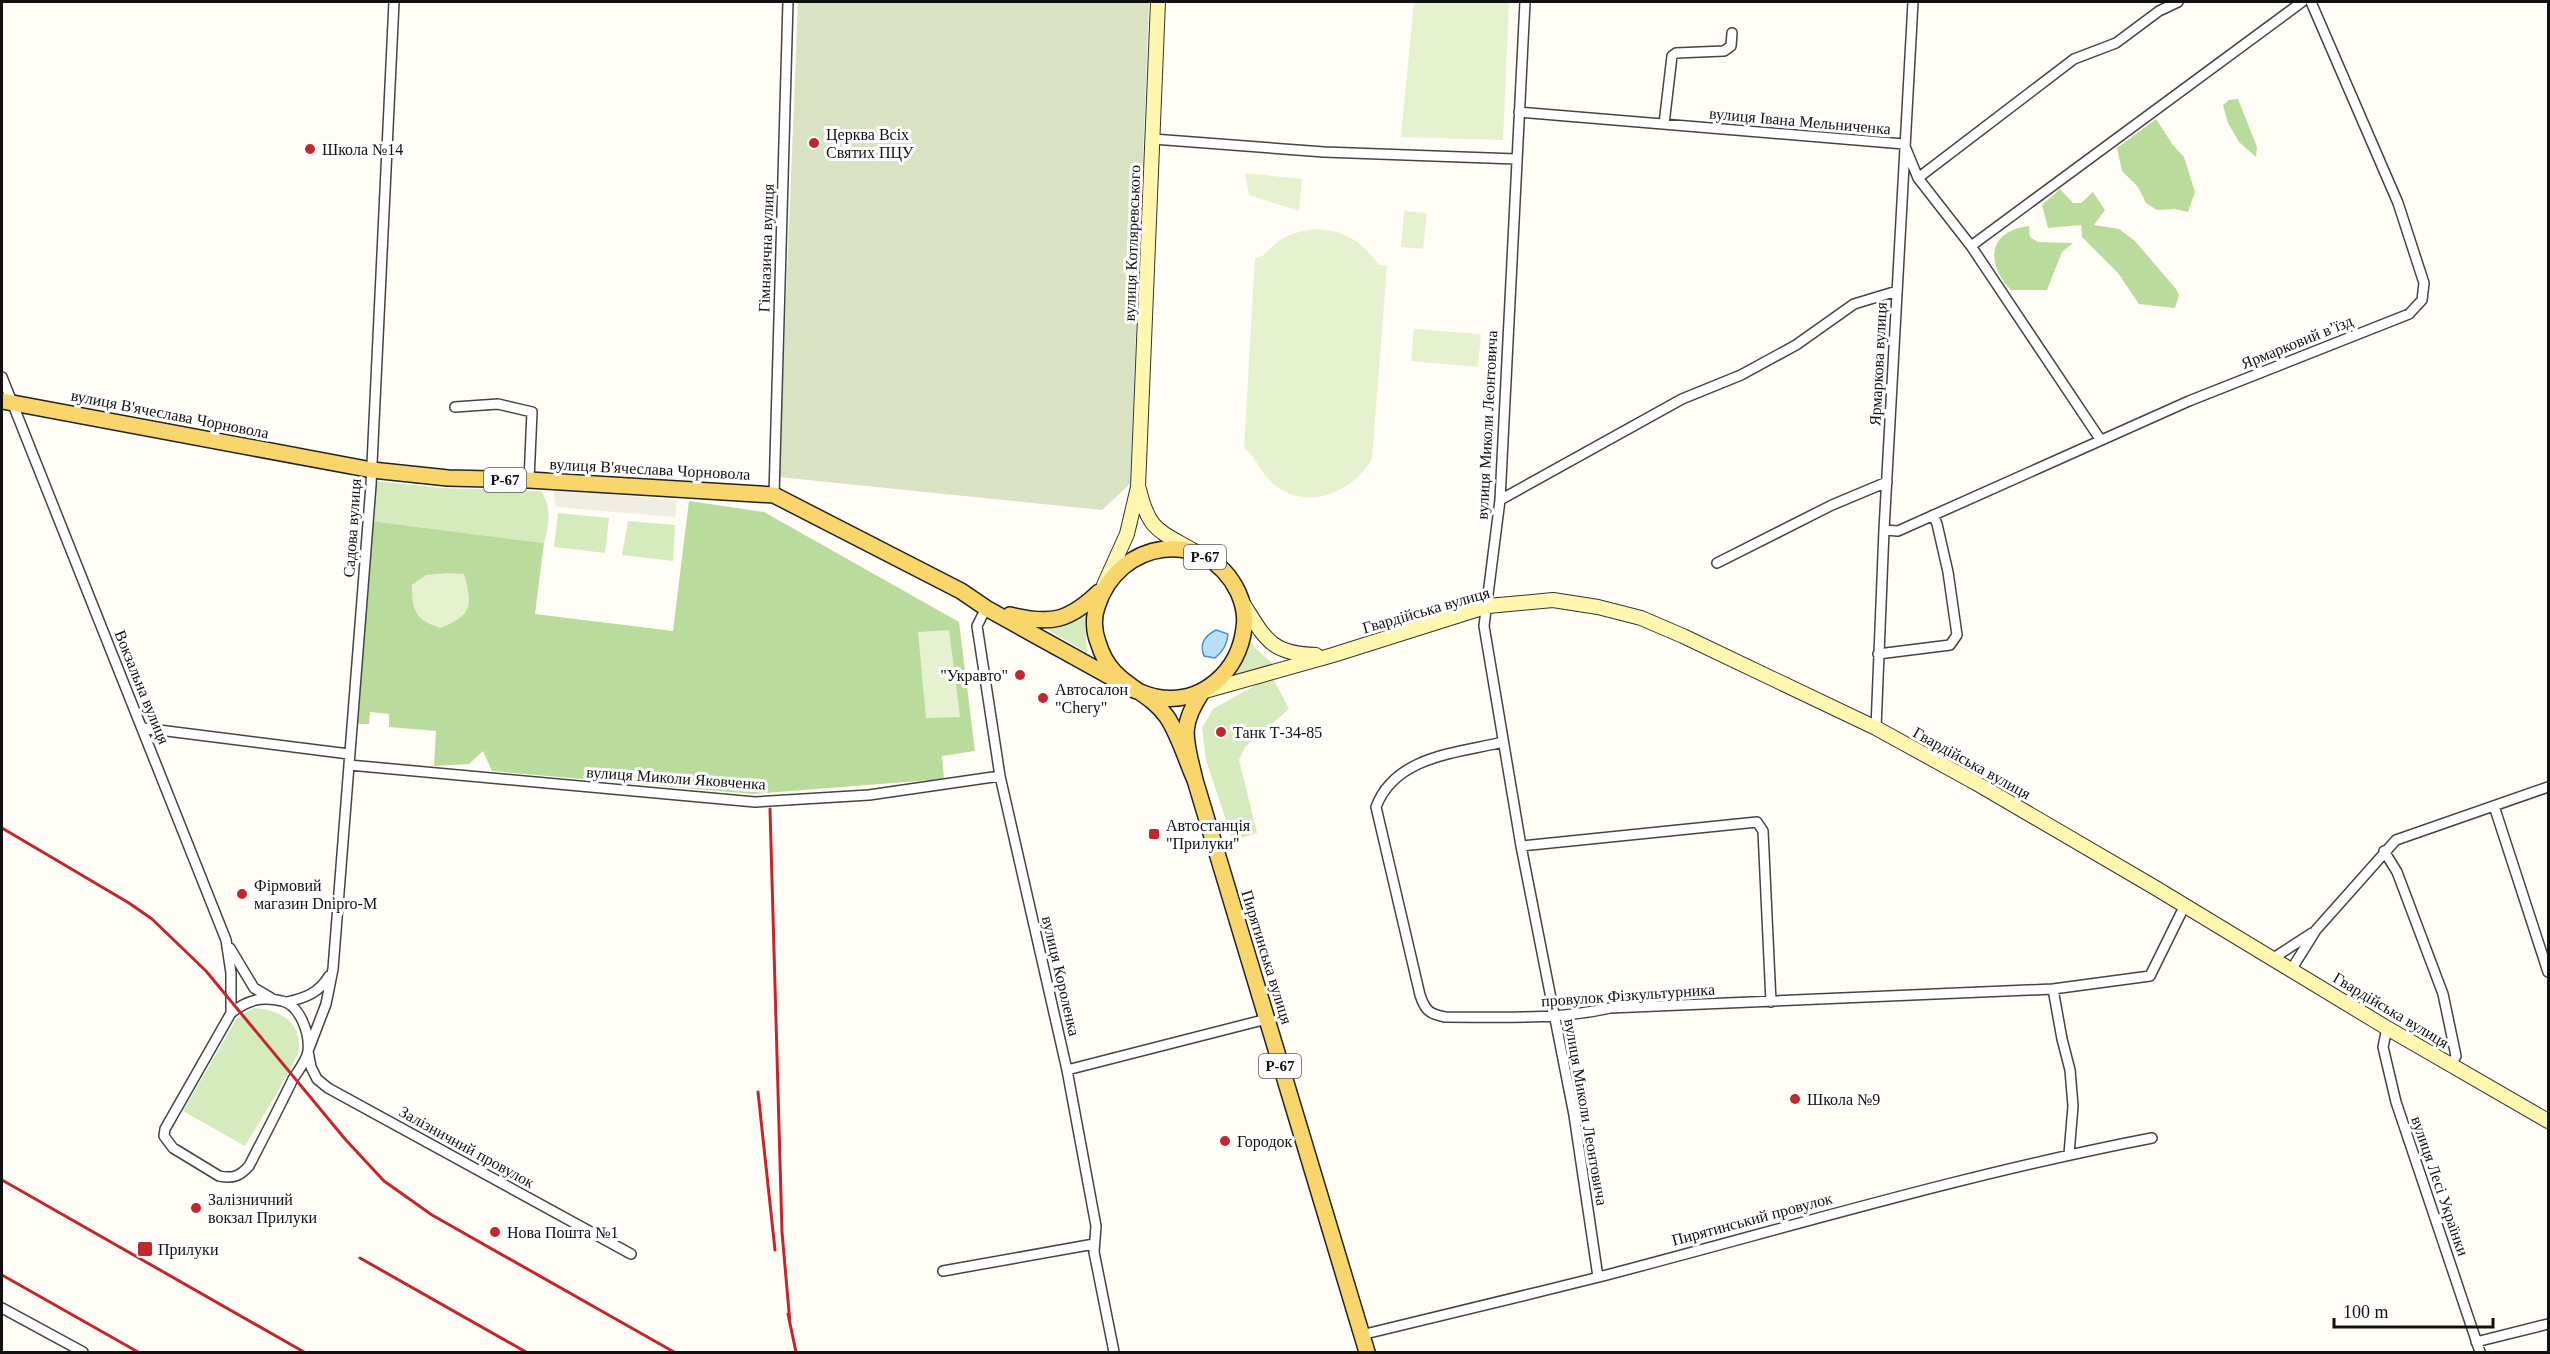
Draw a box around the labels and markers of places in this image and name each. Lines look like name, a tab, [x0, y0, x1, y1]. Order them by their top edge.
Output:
place label: Церква Всіх Святих ПЦУ	[826, 126, 914, 162]
marker: Церква Всіх Святих ПЦУ	[807, 136, 821, 150]
place label: Школа №14	[322, 141, 403, 158]
marker: Школа №14	[303, 142, 317, 156]
place label: "Укравто"	[940, 667, 1008, 685]
marker: "Укравто"	[1013, 668, 1027, 682]
place label: Автосалон "Chery"	[1055, 681, 1128, 717]
marker: Автосалон "Chery"	[1036, 691, 1050, 705]
place label: Танк Т-34-85	[1233, 724, 1322, 741]
marker: Танк Т-34-85	[1214, 725, 1228, 739]
place label: Автостанція "Прилуки"	[1166, 817, 1251, 853]
marker: Автостанція "Прилуки"	[1147, 827, 1161, 841]
place label: Фірмовий магазин Dnipro-M	[254, 877, 377, 913]
marker: Фірмовий магазин Dnipro-M	[235, 887, 249, 901]
place label: Школа №9	[1807, 1091, 1880, 1108]
marker: Школа №9	[1788, 1092, 1802, 1106]
place label: Городок	[1237, 1133, 1293, 1151]
marker: Городок	[1218, 1134, 1232, 1148]
place label: Залізничний вокзал Прилуки	[208, 1191, 317, 1227]
marker: Залізничний вокзал Прилуки	[189, 1201, 203, 1215]
place label: Нова Пошта №1	[507, 1224, 618, 1241]
marker: Нова Пошта №1	[488, 1225, 502, 1239]
marker: Прилуки	[136, 1240, 154, 1258]
place label: Прилуки	[158, 1241, 219, 1259]

